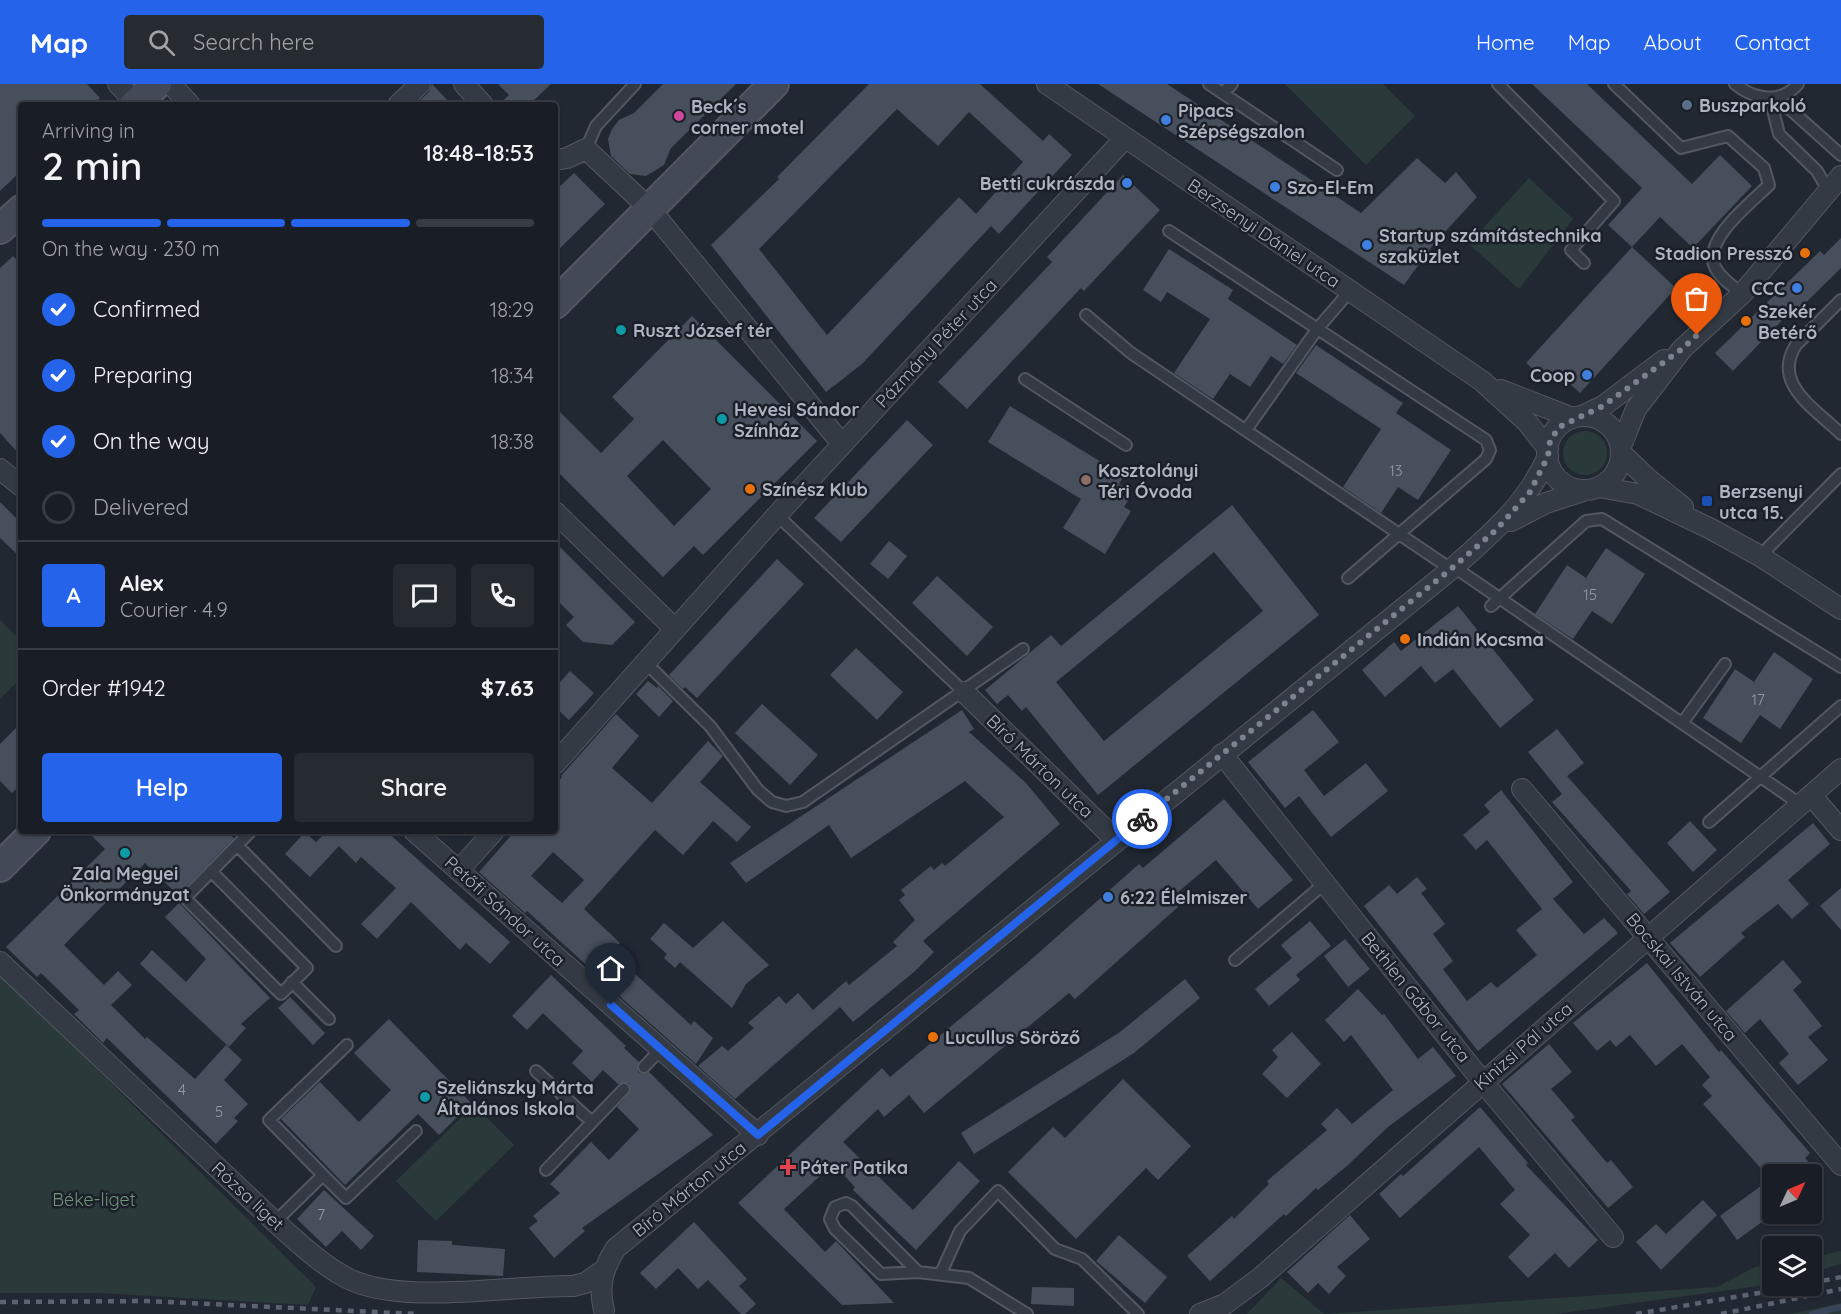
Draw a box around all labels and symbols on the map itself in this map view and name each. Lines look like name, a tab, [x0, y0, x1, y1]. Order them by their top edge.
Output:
place label: Buszparkoló	[1699, 94, 1806, 117]
place label: Beck´s corner motel	[691, 95, 804, 139]
marker: Buszparkoló	[1680, 98, 1694, 112]
place label: Pipacs Szépségszalon	[1178, 99, 1305, 143]
marker: Beck´s corner motel	[672, 109, 686, 123]
marker: Pipacs Szépségszalon	[1159, 113, 1173, 127]
place label: Betti cukrászda	[980, 172, 1115, 195]
street label: Berzsenyi Dániel utca	[1183, 173, 1345, 293]
marker: Betti cukrászda	[1120, 176, 1134, 190]
place label: Szo-El-Em	[1287, 176, 1374, 199]
marker: Szo-El-Em	[1268, 180, 1282, 194]
place label: Startup számítástechnika szaküzlet	[1379, 224, 1602, 268]
marker: Startup számítástechnika szaküzlet	[1360, 238, 1374, 252]
place label: Stadion Presszó	[1655, 242, 1793, 265]
marker: Stadion Presszó	[1798, 246, 1812, 260]
pin	[1671, 273, 1722, 335]
street label: Pázmány Péter utca	[870, 274, 1002, 412]
place label: CCC	[1751, 277, 1785, 300]
marker: CCC	[1790, 281, 1804, 295]
place label: Szekér Betérő	[1758, 300, 1817, 344]
marker: Szekér Betérő	[1739, 314, 1753, 328]
place label: Ruszt József tér	[633, 319, 773, 342]
marker: Ruszt József tér	[614, 323, 628, 337]
place label: Coop	[1530, 364, 1575, 387]
marker: Coop	[1580, 368, 1594, 382]
place label: Hevesi Sándor Színház	[734, 398, 859, 442]
marker: Hevesi Sándor Színház	[715, 412, 729, 426]
place label: Kosztolányi Téri Óvoda	[1098, 459, 1198, 503]
house number: 13	[1389, 461, 1403, 480]
marker: Kosztolányi Téri Óvoda	[1079, 473, 1093, 487]
place label: Színész Klub	[762, 478, 868, 501]
place label: Berzsenyi utca 15.	[1719, 480, 1803, 524]
marker: Színész Klub	[743, 482, 757, 496]
marker: Berzsenyi utca 15.	[1700, 494, 1714, 508]
house number: 15	[1583, 585, 1597, 604]
place label: Indián Kocsma	[1417, 628, 1544, 651]
marker: Indián Kocsma	[1398, 632, 1412, 646]
house number: 17	[1751, 690, 1765, 709]
street label: Bíró Márton utca	[982, 709, 1098, 823]
courier	[1112, 789, 1172, 849]
marker: Zala Megyei Önkormányzat	[118, 846, 132, 860]
street label: Petőfi Sándor utca	[440, 851, 570, 971]
place label: Zala Megyei Önkormányzat	[60, 862, 190, 906]
place label: 6:22 Élelmiszer	[1120, 886, 1248, 909]
marker: 6:22 Élelmiszer	[1101, 890, 1115, 904]
street label: Bocskai István utca	[1622, 908, 1742, 1046]
street label: Bethlen Gábor utca	[1356, 927, 1476, 1067]
pin	[585, 943, 636, 1005]
street label: Kinizsi Pál utca	[1469, 997, 1577, 1095]
place label: Lucullus Söröző	[945, 1026, 1080, 1049]
marker: Lucullus Söröző	[926, 1030, 940, 1044]
place label: Szeliánszky Márta Általános Iskola	[437, 1076, 594, 1120]
house number: 4	[178, 1080, 186, 1099]
marker: Szeliánszky Márta Általános Iskola	[418, 1090, 432, 1104]
house number: 5	[215, 1102, 223, 1121]
street label: Bíró Márton utca	[627, 1136, 751, 1242]
place label: Páter Patika	[800, 1156, 908, 1179]
street label: Rózsa liget	[207, 1157, 289, 1235]
marker: Páter Patika	[781, 1160, 795, 1174]
north arrow	[1762, 1164, 1822, 1224]
park label: Béke-liget	[52, 1188, 136, 1211]
house number: 7	[317, 1205, 325, 1224]

